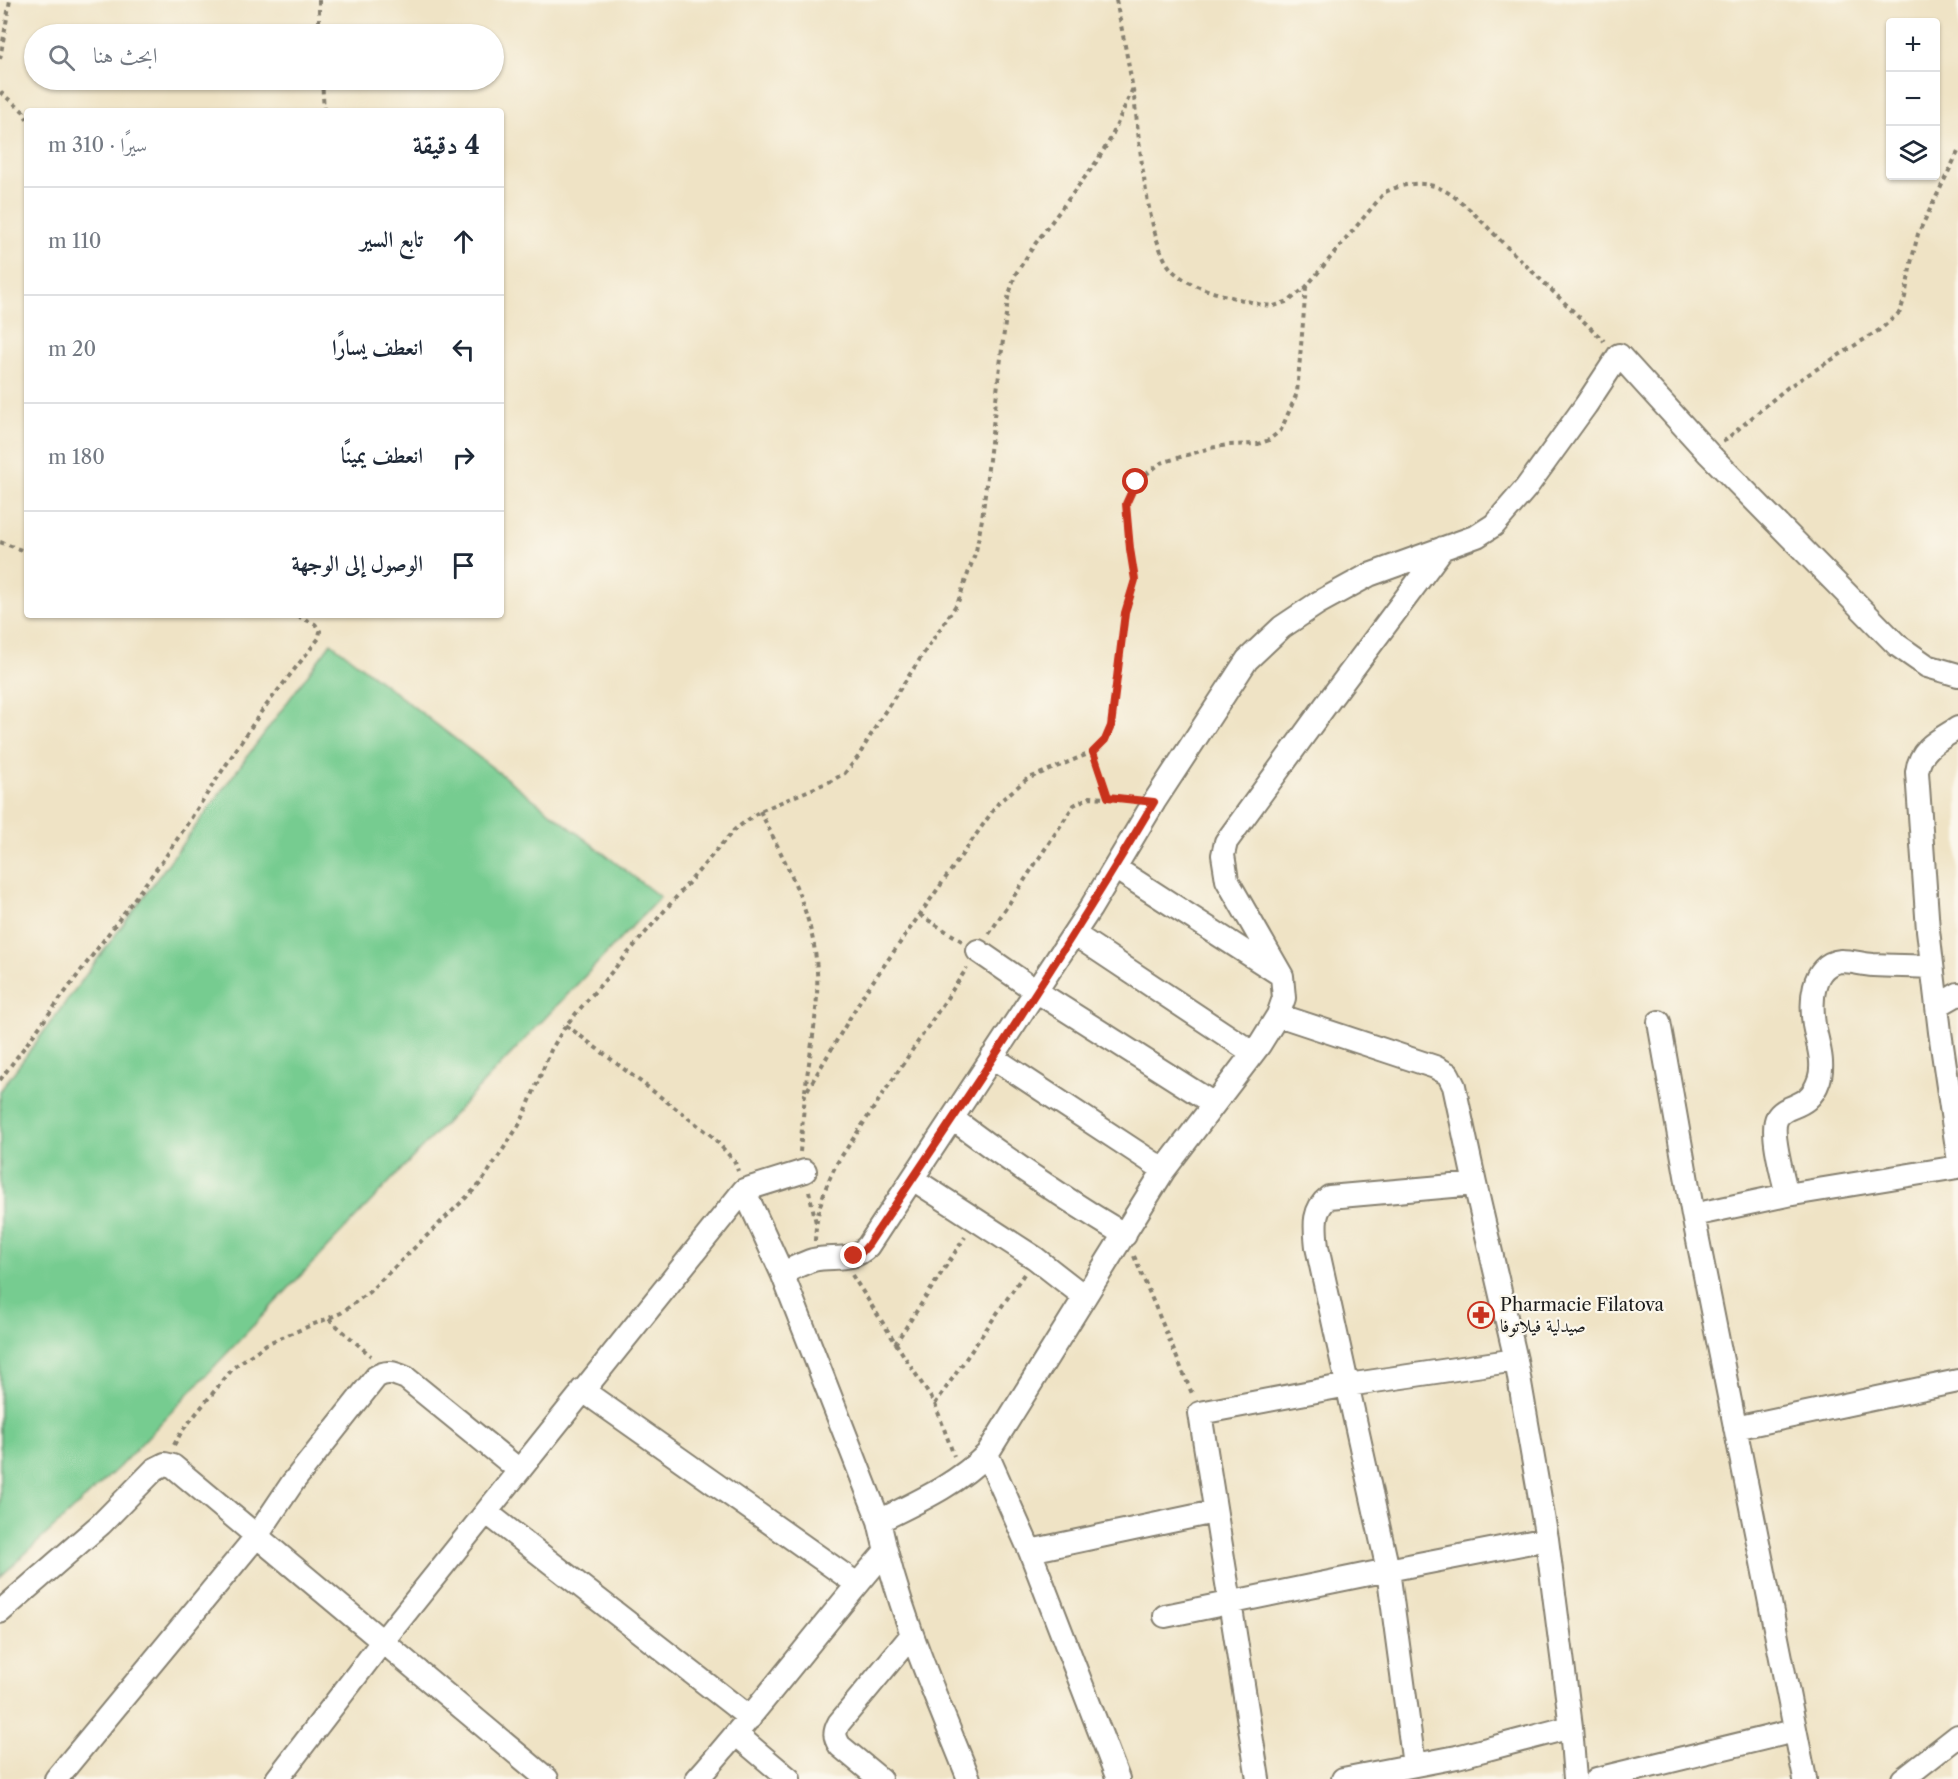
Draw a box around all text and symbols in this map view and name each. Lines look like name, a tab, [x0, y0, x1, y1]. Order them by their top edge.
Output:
map controls	[1886, 18, 1940, 180]
button: +	[1886, 18, 1940, 72]
search box	[24, 24, 504, 90]
icon: search	[45, 41, 78, 74]
text: ابحث هنا	[93, 42, 158, 69]
button: −	[1886, 72, 1940, 126]
button: layers	[1886, 126, 1940, 180]
text: 4 دقيقة	[413, 129, 480, 161]
text: سيرًا · 310 m	[48, 133, 147, 157]
icon: ahead	[447, 225, 480, 258]
text: تابع السير	[360, 226, 423, 253]
text: 110 m	[48, 229, 101, 253]
icon: left	[447, 333, 480, 366]
text: انعطف يسارًا	[332, 334, 423, 361]
text: 20 m	[48, 337, 96, 361]
icon: right	[447, 441, 480, 474]
text: انعطف يمينًا	[341, 442, 423, 469]
text: 180 m	[48, 445, 105, 469]
route start	[1122, 468, 1148, 494]
icon: arrive	[447, 549, 480, 582]
text: الوصول إلى الوجهة	[291, 550, 423, 577]
route end	[840, 1242, 866, 1268]
place label: Pharmacie Filatova صيدلية فيلاتوفا	[1500, 1294, 1664, 1337]
pharmacy icon: Pharmacie Filatova صيدلية فيلاتوفا	[1466, 1300, 1496, 1330]

